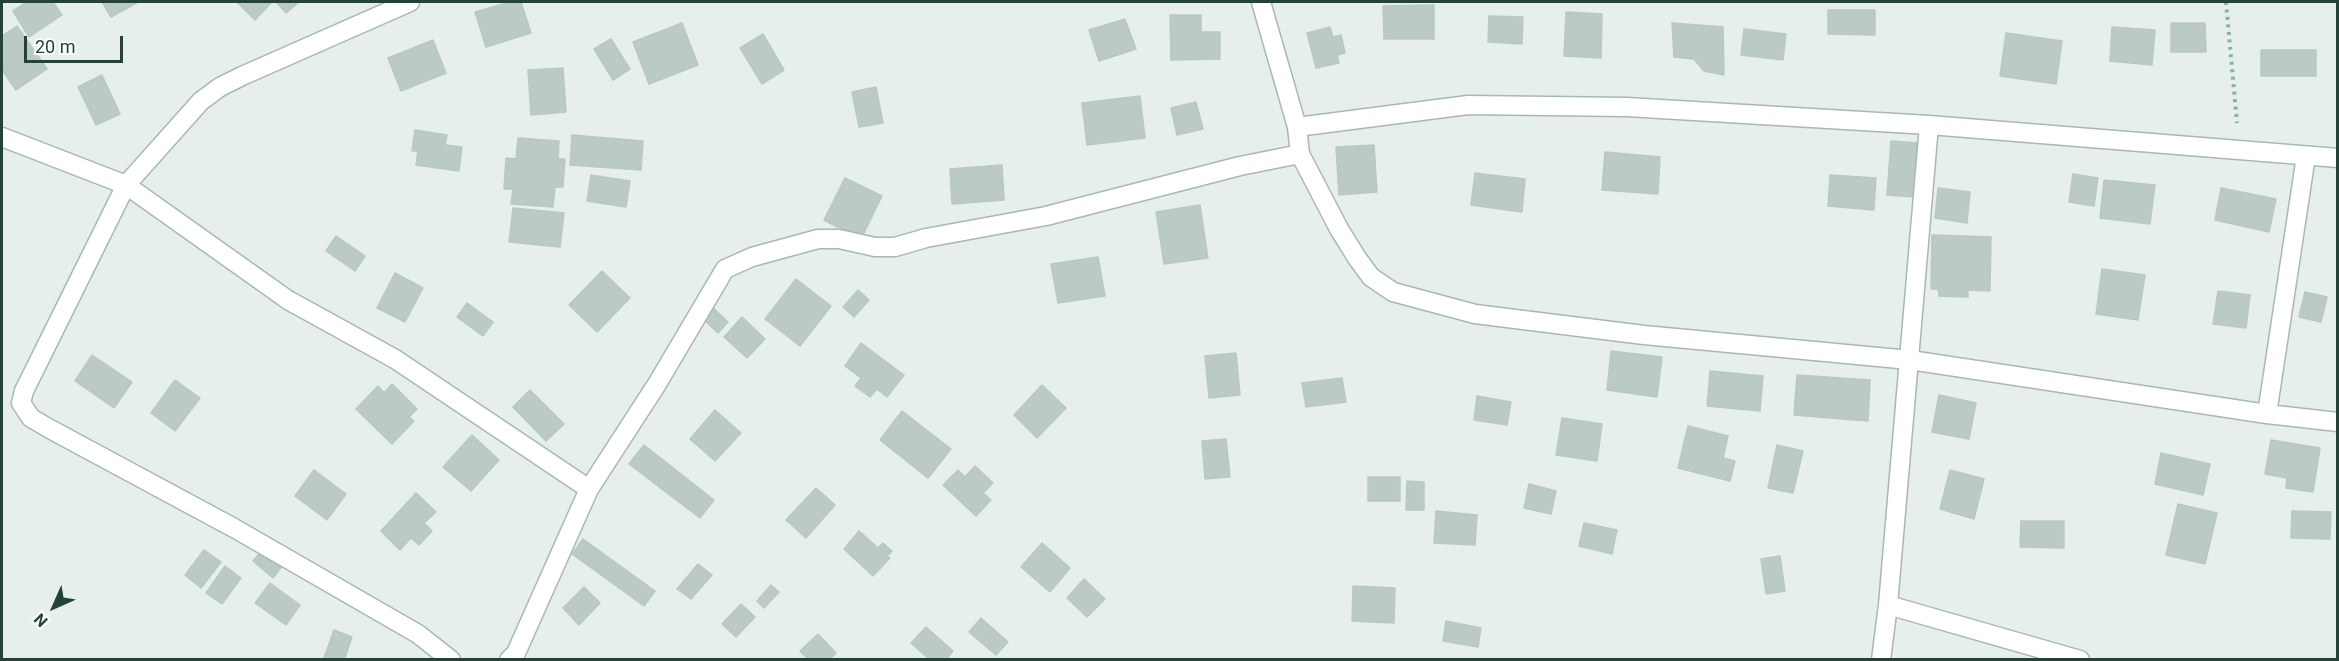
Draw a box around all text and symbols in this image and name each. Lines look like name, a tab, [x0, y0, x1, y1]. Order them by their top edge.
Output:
scale bar	[27, 24, 126, 62]
text: 20 m	[35, 36, 75, 57]
north arrow	[24, 577, 84, 637]
text: N	[30, 609, 52, 631]

